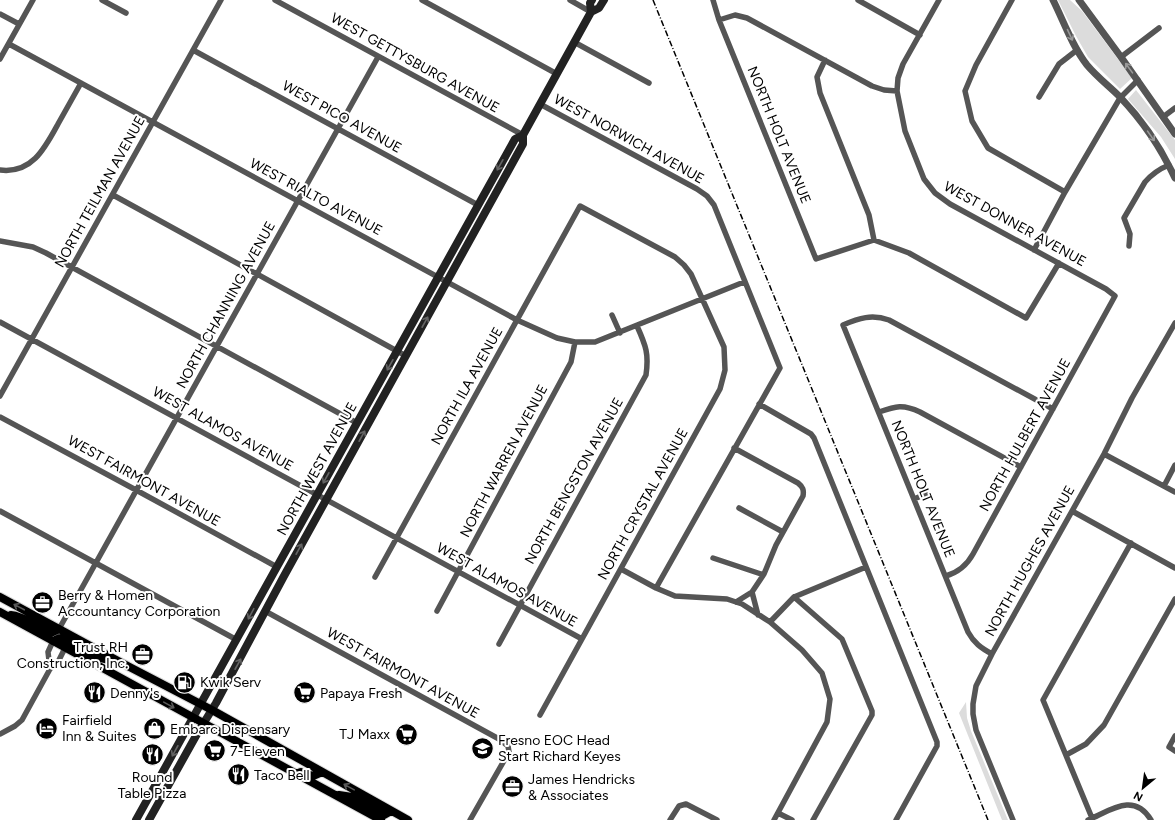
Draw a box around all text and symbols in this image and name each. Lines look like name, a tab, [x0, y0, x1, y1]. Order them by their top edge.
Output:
street label: WEST GETTYSBURG AVENUE	[328, 9, 502, 117]
one-way arrow	[1067, 29, 1074, 41]
one-way arrow	[1124, 62, 1133, 73]
street label: NORTH HOLT AVENUE	[744, 64, 814, 206]
street label: WEST PICO AVENUE	[279, 77, 405, 157]
street label: WEST NORWICH AVENUE	[551, 91, 707, 187]
street label: NORTH TEILMAN AVENUE	[51, 113, 149, 271]
one-way arrow	[1147, 130, 1155, 141]
street label: WEST RIALTO AVENUE	[247, 155, 385, 239]
one-way arrow	[496, 159, 503, 171]
street label: WEST DONNER AVENUE	[941, 178, 1089, 270]
street label: NORTH CHANNING AVENUE	[173, 218, 279, 392]
one-way arrow	[421, 316, 429, 328]
street label: NORTH ILA AVENUE	[428, 324, 506, 448]
street label: NORTH HULBERT AVENUE	[976, 355, 1074, 515]
one-way arrow	[385, 359, 393, 371]
street label: NORTH WARREN AVENUE	[456, 382, 552, 540]
street label: WEST ALAMOS AVENUE	[150, 383, 296, 475]
street label: NORTH BENGSTON AVENUE	[521, 395, 627, 567]
street label: NORTH WEST AVENUE	[273, 399, 361, 539]
street label: NORTH HOLT AVENUE	[888, 418, 958, 560]
street label: NORTH CRYSTAL AVENUE	[594, 425, 692, 583]
one-way arrow	[358, 430, 366, 442]
street label: WEST FAIRMONT AVENUE	[65, 432, 223, 530]
one-way arrow	[322, 472, 330, 484]
street label: NORTH HUGHES AVENUE	[981, 483, 1079, 639]
street label: WEST ALAMOS AVENUE	[434, 539, 580, 631]
one-way arrow	[295, 543, 303, 555]
place label: Berry & Homen Accountancy Corporation	[58, 587, 221, 620]
office icon: Berry & Homen Accountancy Corporation	[30, 590, 56, 616]
one-way arrow	[13, 603, 25, 610]
one-way arrow	[247, 608, 254, 620]
street label: WEST FAIRMONT AVENUE	[324, 624, 482, 722]
place label: Trust RH Construction, Inc.	[17, 639, 128, 672]
office icon: Trust RH Construction, Inc.	[130, 642, 156, 668]
one-way arrow	[234, 658, 242, 670]
fuel station icon: Kwik Serv	[171, 669, 197, 695]
place label: Kwik Serv	[200, 674, 262, 691]
restaurant icon: Denny's	[81, 680, 107, 706]
supermarket icon: Papaya Fresh	[292, 680, 318, 706]
place label: Denny's	[110, 685, 159, 702]
place label: Papaya Fresh	[320, 685, 403, 702]
one-way arrow	[163, 701, 175, 709]
place label: Fairfield Inn & Suites	[62, 712, 136, 745]
hotel icon: Fairfield Inn & Suites	[34, 715, 60, 741]
shop icon: Embarc Dispensary	[141, 716, 167, 742]
place label: Embarc Dispensary	[170, 721, 291, 738]
supermarket icon: TJ Maxx	[393, 721, 419, 747]
place label: TJ Maxx	[339, 726, 390, 743]
place label: Fresno EOC Head Start Richard Keyes	[498, 732, 621, 765]
school or university icon: Fresno EOC Head Start Richard Keyes	[470, 735, 496, 761]
supermarket icon: 7-Eleven	[201, 738, 227, 764]
restaurant icon: Round Table Pizza	[139, 742, 165, 768]
place label: 7-Eleven	[230, 743, 285, 760]
one-way arrow	[171, 745, 179, 757]
restaurant icon: Taco Bell	[225, 762, 251, 788]
place label: Taco Bell	[254, 767, 310, 784]
north arrow	[1123, 768, 1163, 808]
place label: Round Table Pizza	[118, 769, 186, 802]
place label: James Hendricks & Associates	[528, 771, 635, 804]
office icon: James Hendricks & Associates	[500, 774, 526, 800]
one-way arrow	[343, 783, 355, 791]
text: N	[1132, 789, 1145, 804]

